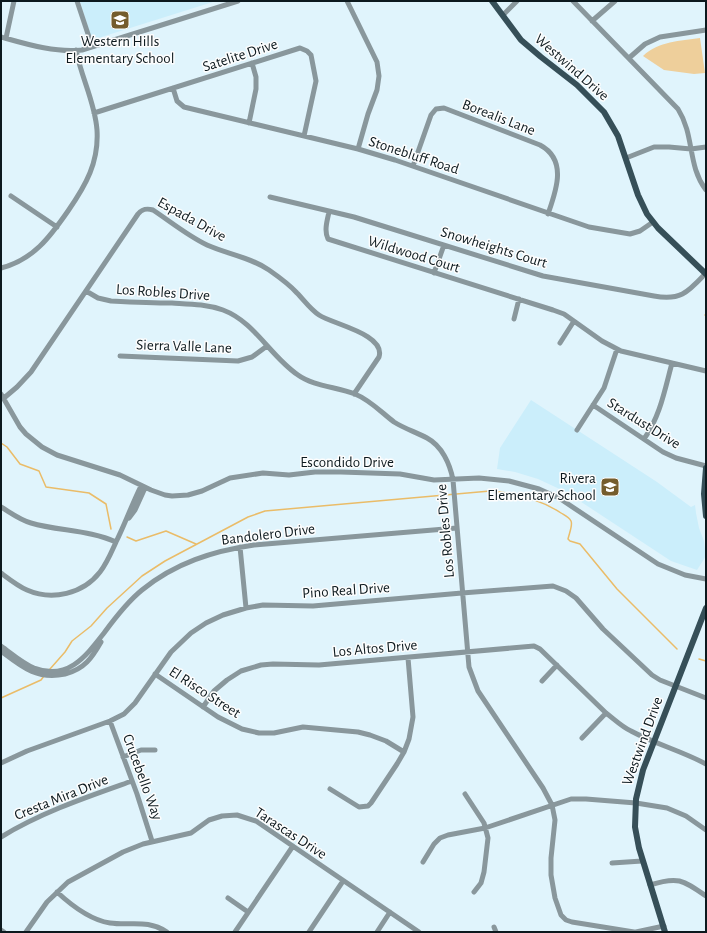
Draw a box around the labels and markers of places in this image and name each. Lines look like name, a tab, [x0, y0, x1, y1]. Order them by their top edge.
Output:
school or university icon: Western Hills Elementary School	[109, 9, 131, 31]
place label: Western Hills Elementary School	[66, 34, 174, 66]
place label: Rivera Elementary School	[487, 471, 596, 503]
school or university icon: Rivera Elementary School	[599, 476, 621, 498]

